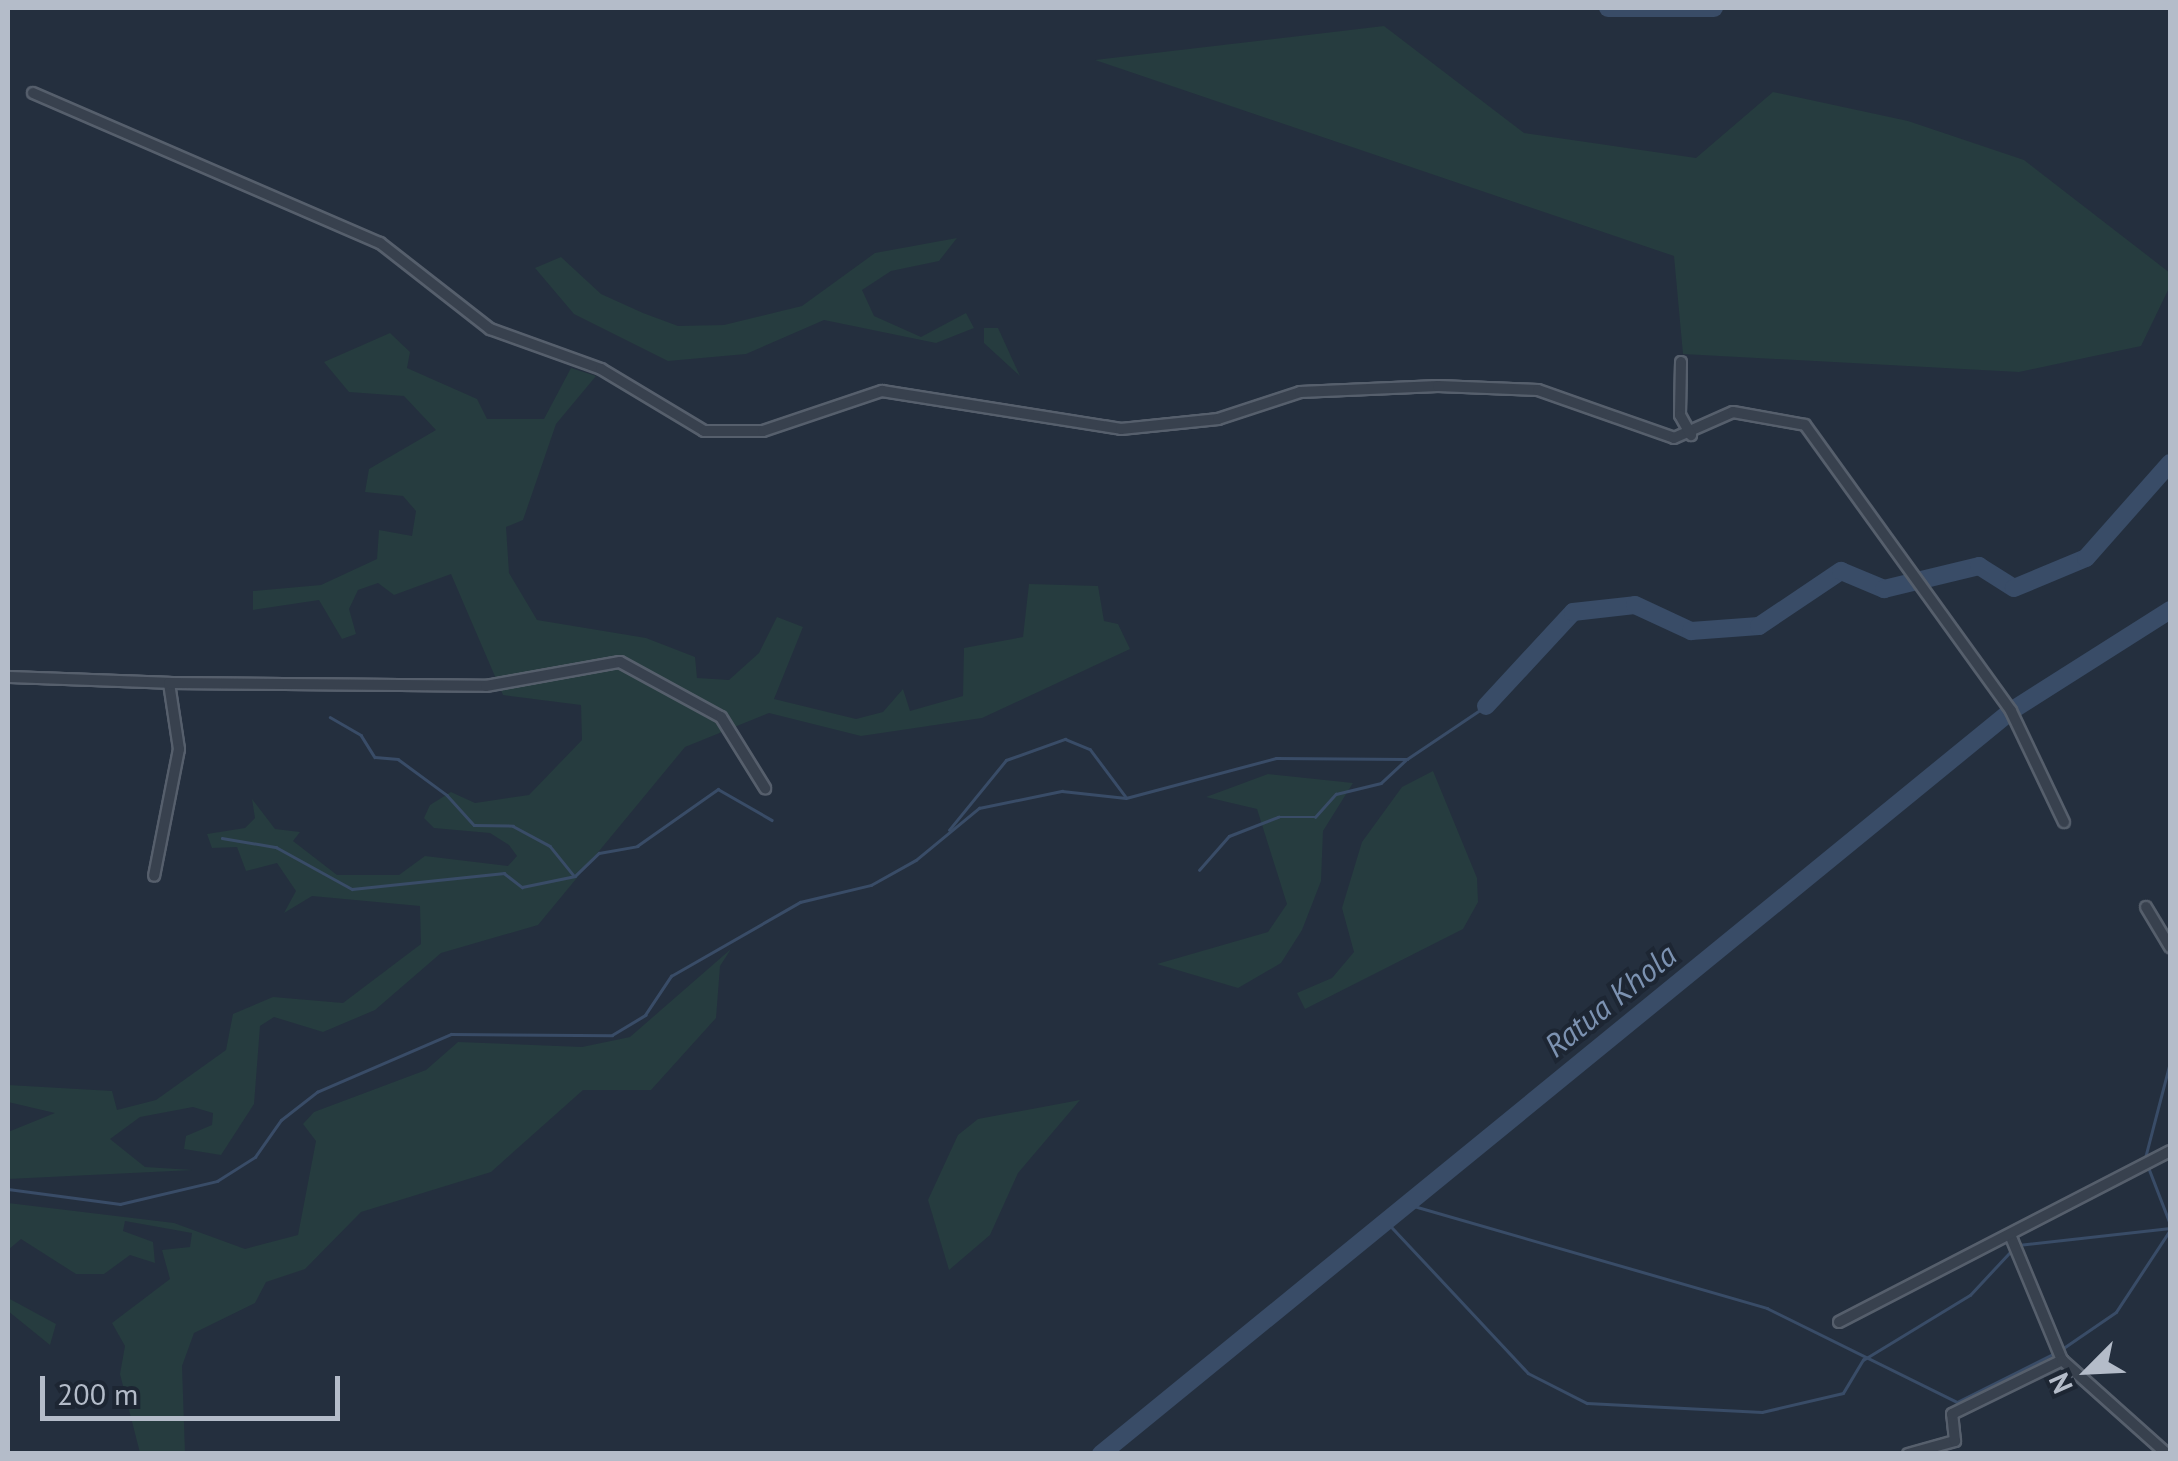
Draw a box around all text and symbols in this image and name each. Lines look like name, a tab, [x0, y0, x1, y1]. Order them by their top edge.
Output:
water label: Ratua Khola	[1536, 935, 1684, 1065]
north arrow	[2038, 1321, 2138, 1421]
scale bar	[45, 1356, 345, 1418]
text: N	[2039, 1367, 2081, 1399]
text: 200 m	[57, 1374, 138, 1413]

